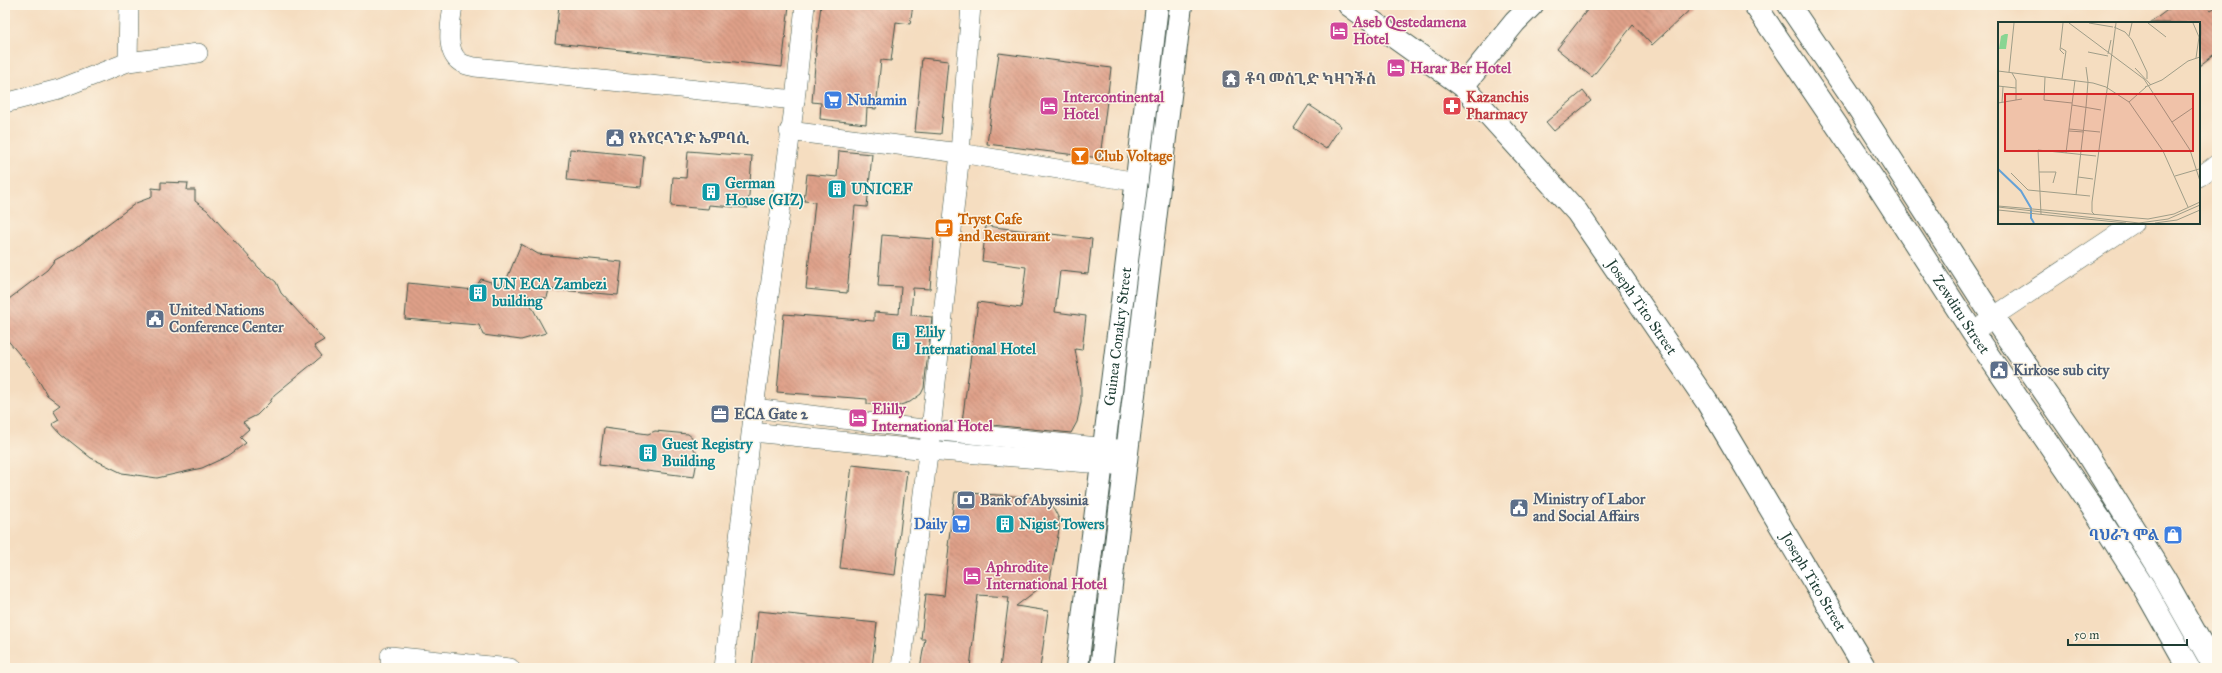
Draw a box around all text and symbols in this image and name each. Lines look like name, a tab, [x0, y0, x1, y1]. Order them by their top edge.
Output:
place label: Aseb Qestedamena Hotel	[1352, 13, 1467, 48]
hotel icon: Aseb Qestedamena Hotel	[1328, 20, 1350, 42]
inset map	[1998, 22, 2200, 224]
hotel icon: Harar Ber Hotel	[1385, 57, 1407, 79]
place label: Harar Ber Hotel	[1410, 59, 1512, 77]
temple icon: ቶባ መስጊድ ካዛንችስ	[1220, 68, 1242, 90]
place label: ቶባ መስጊድ ካዛንችስ	[1245, 70, 1376, 88]
place label: Intercontinental Hotel	[1063, 88, 1165, 123]
place label: Kazanchis Pharmacy	[1466, 88, 1529, 124]
supermarket icon: Nuhamin	[822, 89, 844, 111]
place label: Nuhamin	[847, 91, 908, 109]
hotel icon: Intercontinental Hotel	[1038, 95, 1060, 117]
pharmacy icon: Kazanchis Pharmacy	[1441, 95, 1463, 117]
public building icon: የአየርላንድ ኤምባሲ	[604, 127, 626, 149]
place label: የአየርላንድ ኤምባሲ	[629, 129, 749, 147]
bar icon: Club Voltage	[1069, 145, 1091, 167]
place label: Club Voltage	[1094, 147, 1173, 166]
place label: German House (GIZ)	[725, 174, 804, 210]
building icon: UNICEF	[826, 178, 848, 200]
place label: UNICEF	[851, 180, 913, 198]
building icon: German House (GIZ)	[700, 181, 722, 203]
place label: Tryst Cafe and Restaurant	[957, 210, 1051, 245]
cafe icon: Tryst Cafe and Restaurant	[933, 217, 955, 239]
street label: Joseph Tito Street	[1601, 254, 1682, 359]
street label: Guinea Conakry Street	[1100, 265, 1135, 407]
street label: Zewditu Street	[1929, 272, 1994, 358]
place label: UN ECA Zambezi building	[491, 275, 608, 311]
building icon: UN ECA Zambezi building	[467, 282, 489, 304]
place label: United Nations Conference Center	[169, 301, 284, 336]
public building icon: United Nations Conference Center	[144, 308, 166, 330]
place label: Elily International Hotel	[915, 323, 1037, 358]
building icon: Elily International Hotel	[890, 330, 912, 352]
public building icon: Kirkose sub city	[1988, 359, 2010, 381]
place label: Kirkose sub city	[2013, 361, 2110, 380]
place label: Elilly International Hotel	[872, 400, 994, 435]
office icon: ECA Gate 2	[709, 403, 731, 425]
place label: ECA Gate 2	[734, 405, 808, 423]
hotel icon: Elilly International Hotel	[847, 407, 869, 429]
place label: Guest Registry Building	[662, 435, 753, 471]
building icon: Guest Registry Building	[637, 442, 659, 464]
bank icon: Bank of Abyssinia	[955, 489, 977, 511]
place label: Ministry of Labor and Social Affairs	[1533, 490, 1646, 525]
place label: Bank of Abyssinia	[980, 491, 1089, 510]
public building icon: Ministry of Labor and Social Affairs	[1508, 497, 1530, 519]
supermarket icon: Daily	[950, 513, 972, 535]
building icon: Nigist Towers	[994, 513, 1016, 535]
place label: Daily	[914, 515, 948, 534]
place label: Nigist Towers	[1019, 515, 1105, 534]
shop icon: ባህራን ሞል	[2162, 524, 2184, 546]
place label: ባህራን ሞል	[2089, 526, 2159, 544]
street label: Joseph Tito Street	[1776, 527, 1850, 635]
place label: Aphrodite International Hotel	[985, 558, 1108, 593]
hotel icon: Aphrodite International Hotel	[961, 565, 983, 587]
scale bar	[2068, 621, 2187, 647]
text: 50 m	[2074, 628, 2099, 642]

